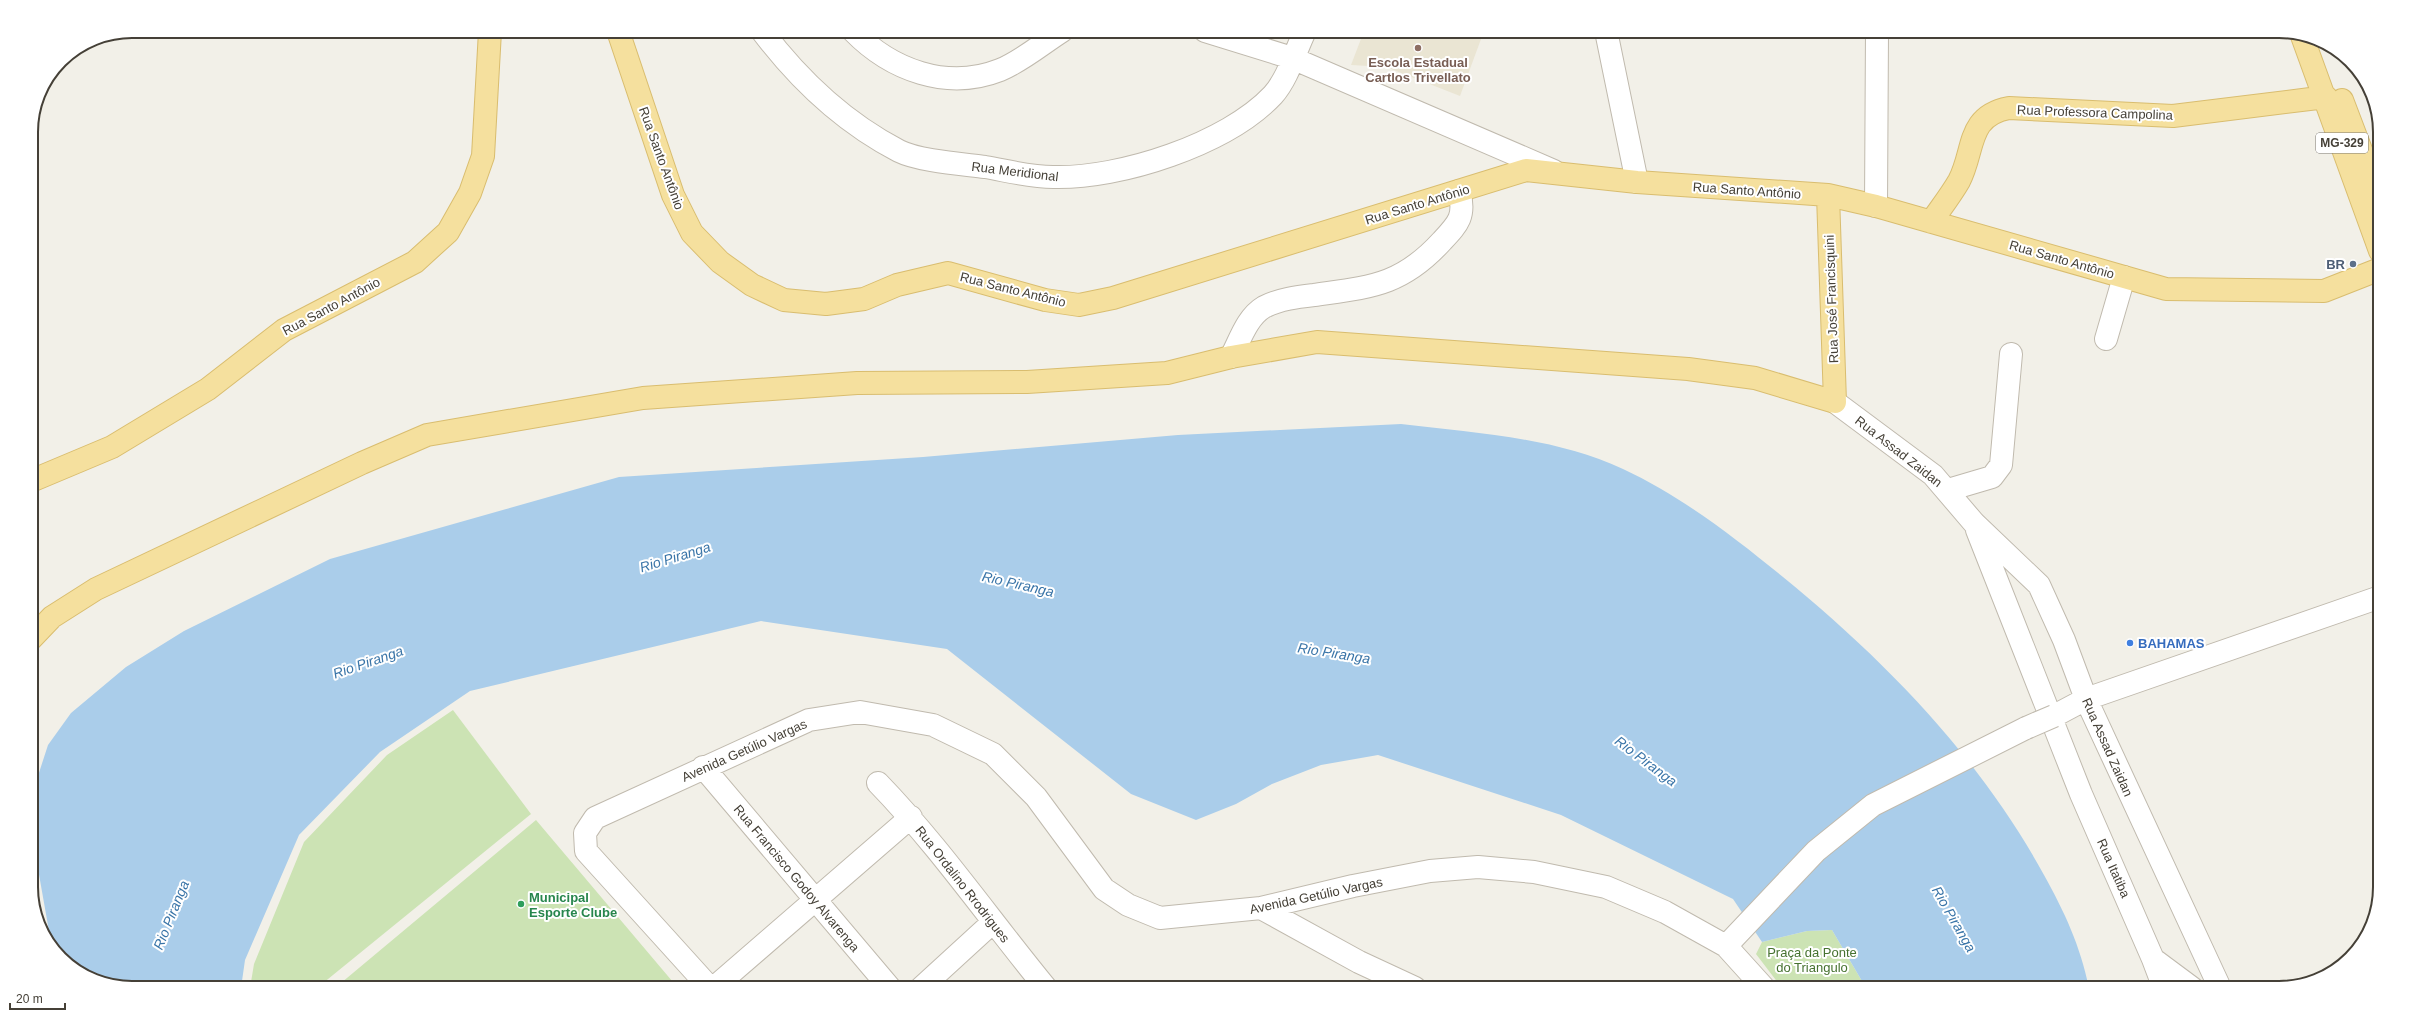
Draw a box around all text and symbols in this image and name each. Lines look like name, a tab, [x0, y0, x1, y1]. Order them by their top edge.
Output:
marker: Escola Estadual Cartlos Trivellato	[1413, 43, 1423, 53]
place label: Escola Estadual Cartlos Trivellato	[1365, 55, 1471, 85]
street label: Rua Professora Campolina	[2017, 102, 2174, 123]
street label: Rua Santo Antônio	[636, 105, 687, 212]
road number: MG-329	[2316, 133, 2368, 153]
street label: Rua Meridional	[971, 159, 1059, 184]
street label: Rua Santo Antônio	[1692, 179, 1802, 202]
street label: Rua Santo Antônio	[1363, 181, 1471, 228]
street label: Rua José Francisquini	[1822, 234, 1841, 364]
street label: Rua Santo Antônio	[2008, 237, 2116, 282]
place label: BR	[2326, 257, 2346, 272]
marker: BR	[2348, 259, 2358, 269]
street label: Rua Santo Antônio	[958, 269, 1067, 310]
street label: Rua Santo Antônio	[280, 274, 383, 339]
street label: Rua Assad Zaidan	[1852, 413, 1945, 490]
water label: Rio Piranga	[638, 539, 713, 575]
water label: Rio Piranga	[981, 568, 1056, 600]
place label: BAHAMAS	[2138, 636, 2205, 651]
marker: BAHAMAS	[2125, 638, 2135, 648]
water label: Rio Piranga	[1297, 639, 1372, 667]
water label: Rio Piranga	[331, 642, 405, 681]
street label: Rua Assad Zaidan	[2079, 696, 2136, 799]
street label: Avenida Getúlio Vargas	[679, 716, 810, 785]
water label: Rio Piranga	[1612, 733, 1680, 790]
street label: Rua Francisco Godoy Alvarenga	[731, 802, 863, 955]
street label: Rua Ordalino Rrodrigues	[912, 823, 1013, 946]
street label: Rua Itatiba	[2094, 836, 2133, 901]
street label: Avenida Getúlio Vargas	[1248, 874, 1384, 917]
water label: Rio Piranga	[150, 878, 192, 952]
water label: Rio Piranga	[1929, 883, 1979, 955]
place label: Municipal Esporte Clube	[529, 890, 617, 920]
marker: Municipal Esporte Clube	[516, 899, 526, 909]
park label: Praça da Ponte do Triangulo	[1767, 945, 1857, 975]
scale bar	[10, 985, 65, 1011]
text: 20 m	[16, 992, 43, 1006]

